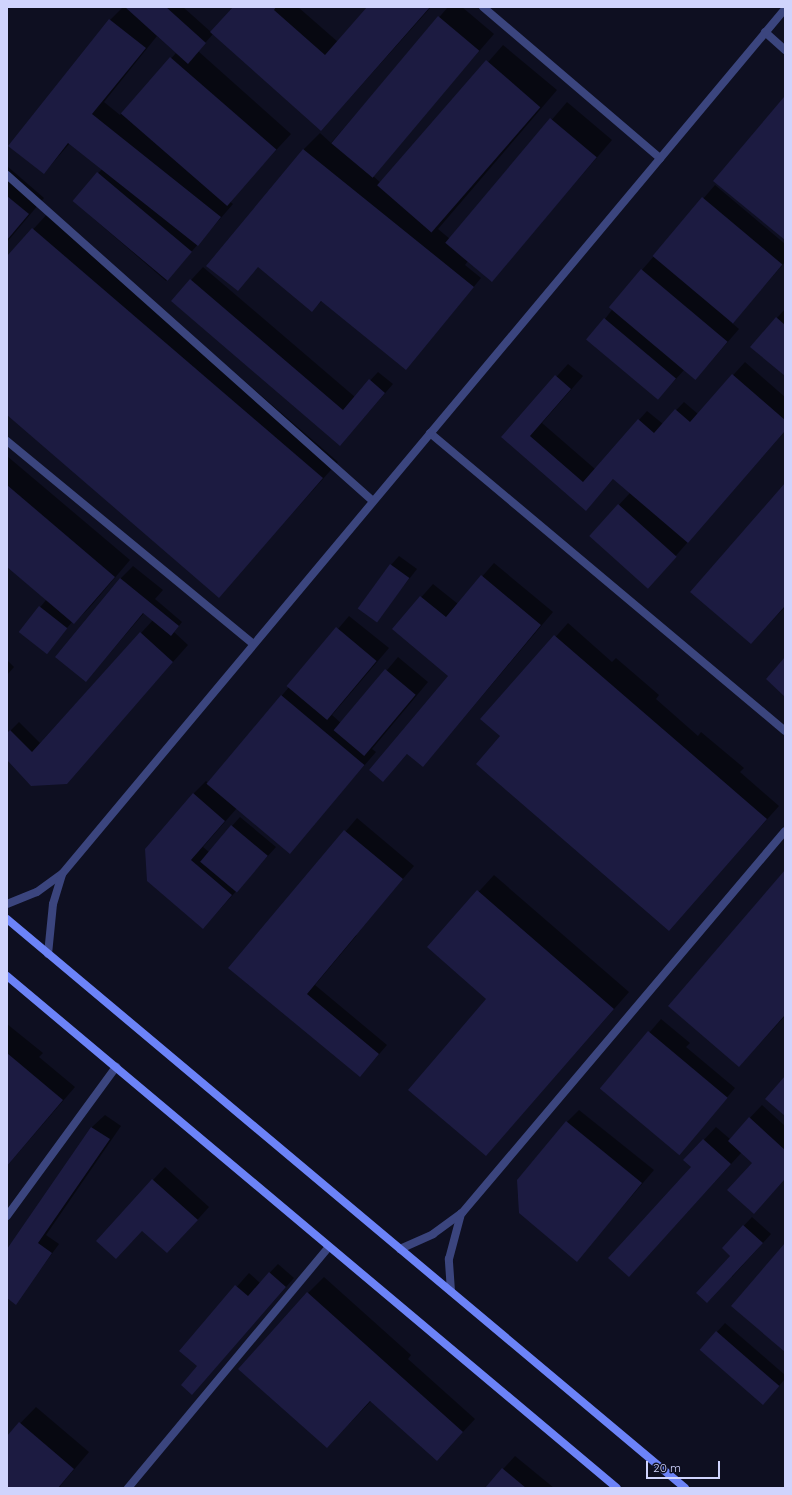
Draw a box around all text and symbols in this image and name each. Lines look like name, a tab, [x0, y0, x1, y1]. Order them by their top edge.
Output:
scale bar	[648, 1453, 722, 1479]
text: 20 m	[653, 1460, 681, 1475]

